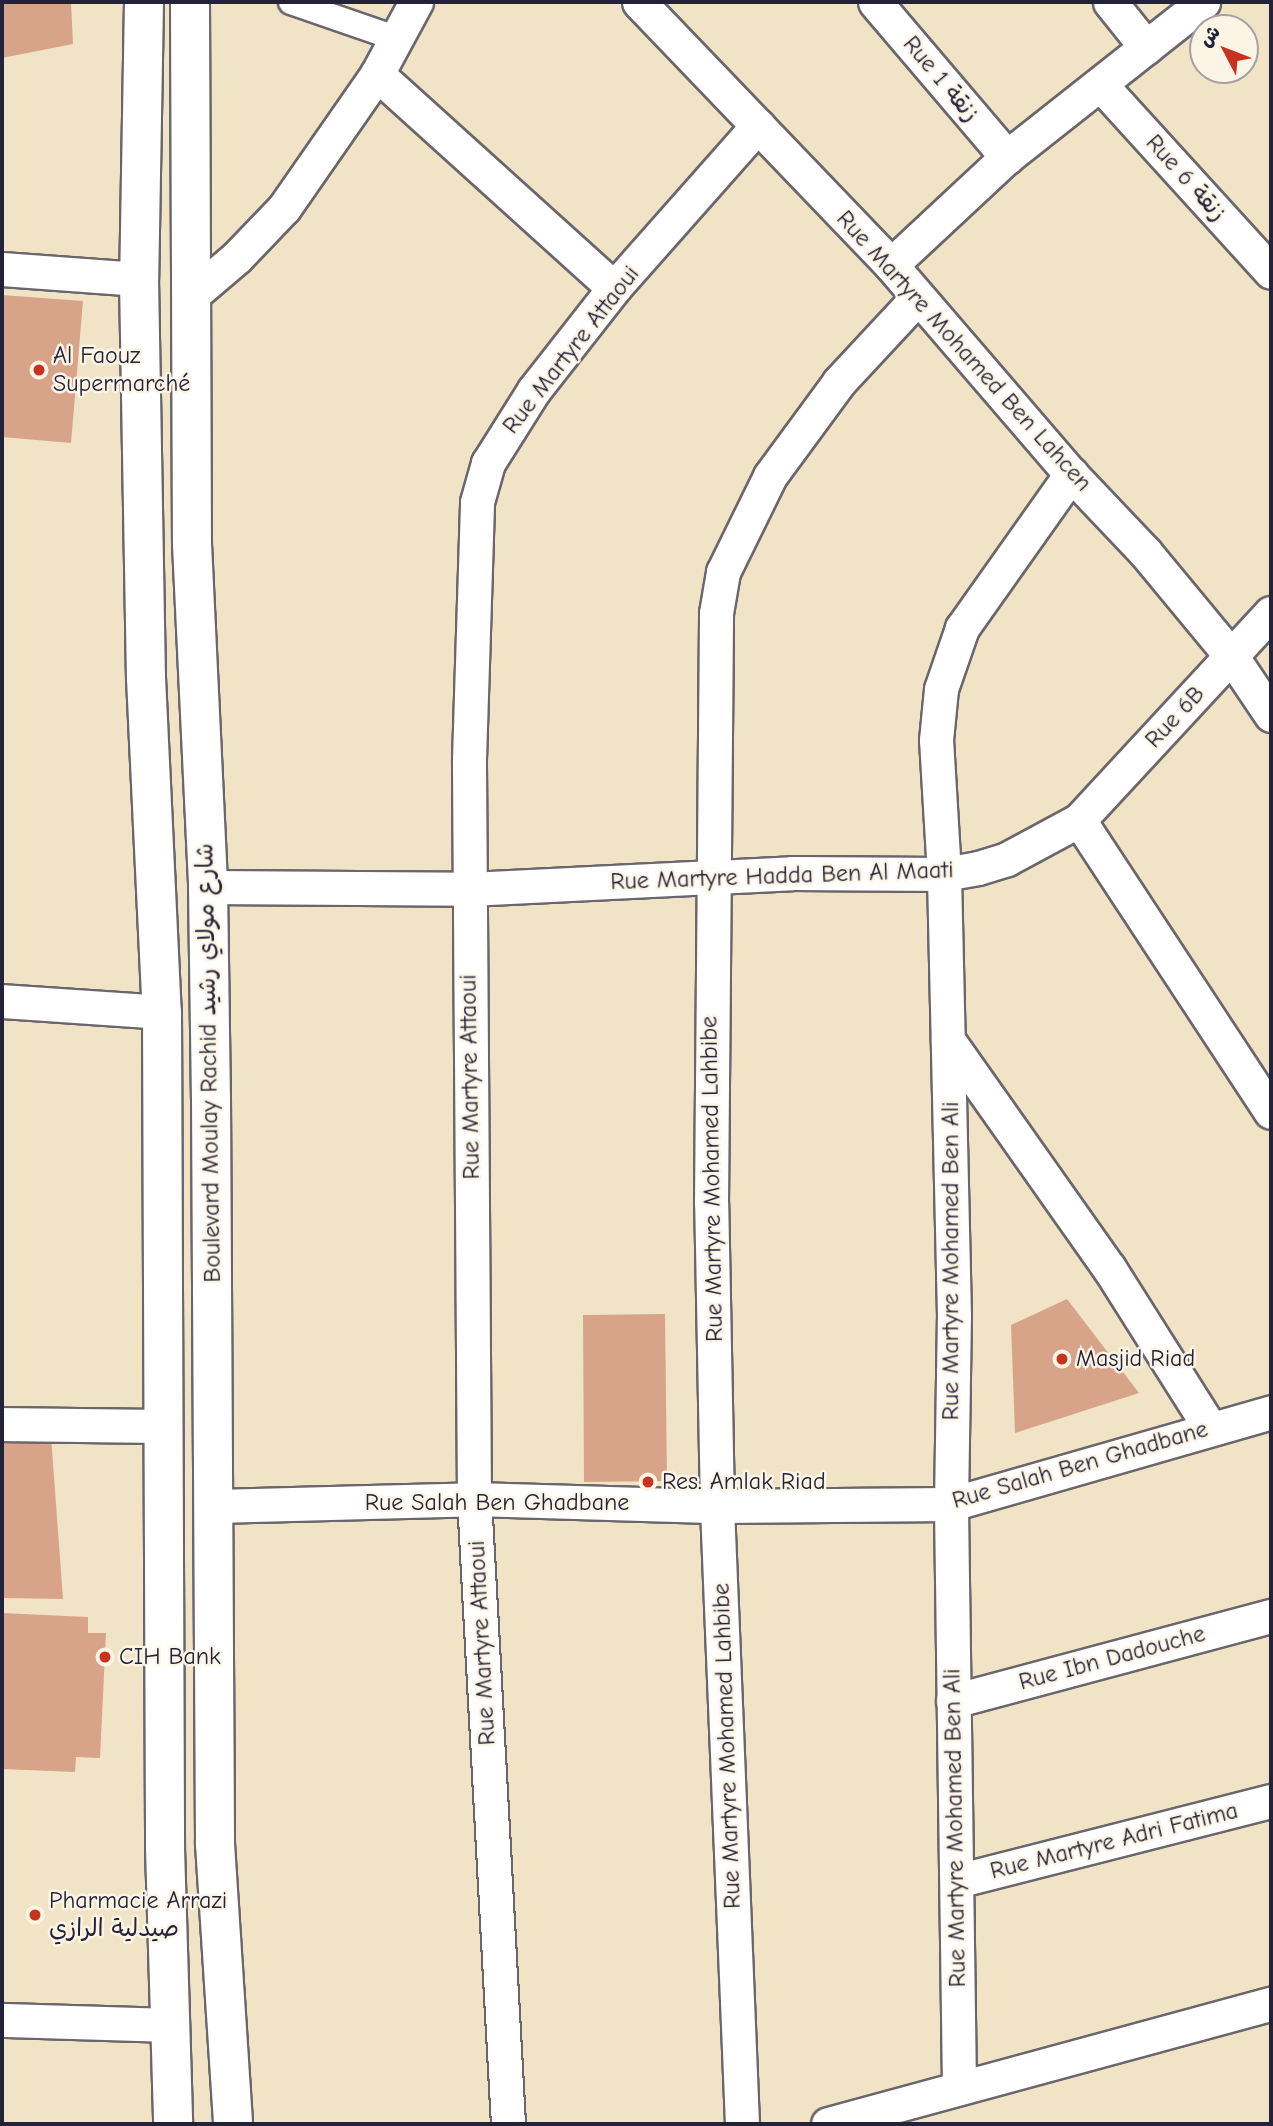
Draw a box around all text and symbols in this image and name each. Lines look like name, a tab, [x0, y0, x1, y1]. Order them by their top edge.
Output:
north arrow	[1189, 14, 1259, 84]
text: ش	[1195, 21, 1225, 51]
street label: Rue 1 زنقة	[897, 30, 985, 128]
street label: Rue 6 زنقة	[1140, 129, 1232, 227]
street label: Rue Martyre Mohamed Ben Lahcen	[830, 205, 1098, 497]
street label: Rue Martyre Attaoui	[497, 260, 645, 440]
place label: Al Faouz Supermarché	[53, 342, 190, 398]
marker: Al Faouz Supermarché	[31, 362, 47, 378]
street label: Rue 6B	[1139, 680, 1211, 754]
street label: Boulevard Moulay Rachid شارع مولاي رشيد	[191, 843, 227, 1283]
street label: Rue Martyre Hadda Ben Al Maati	[610, 856, 954, 896]
street label: Rue Martyre Attaoui	[454, 974, 486, 1180]
street label: Rue Martyre Mohamed Lahbibe	[695, 1016, 729, 1342]
street label: Rue Martyre Mohamed Ben Ali	[937, 1102, 965, 1420]
place label: Masjid Riad	[1076, 1345, 1195, 1373]
marker: Masjid Riad	[1054, 1351, 1070, 1367]
street label: Rue Salah Ben Ghadbane	[949, 1415, 1211, 1515]
place label: Res. Amlak Riad	[662, 1468, 826, 1496]
marker: Res. Amlak Riad	[640, 1474, 656, 1490]
street label: Rue Salah Ben Ghadbane	[365, 1489, 629, 1517]
street label: Rue Martyre Attaoui	[462, 1540, 502, 1746]
street label: Rue Martyre Mohamed Lahbibe	[707, 1583, 747, 1909]
street label: Rue Ibn Dadouche	[1016, 1619, 1208, 1697]
place label: CIH Bank	[119, 1643, 221, 1671]
marker: CIH Bank	[97, 1649, 113, 1665]
street label: Rue Martyre Mohamed Ben Ali	[938, 1668, 972, 1988]
street label: Rue Martyre Adri Fatima	[987, 1796, 1241, 1886]
place label: Pharmacie Arrazi صيدلية الرازي	[49, 1887, 227, 1943]
marker: Pharmacie Arrazi صيدلية الرازي	[27, 1907, 43, 1923]

